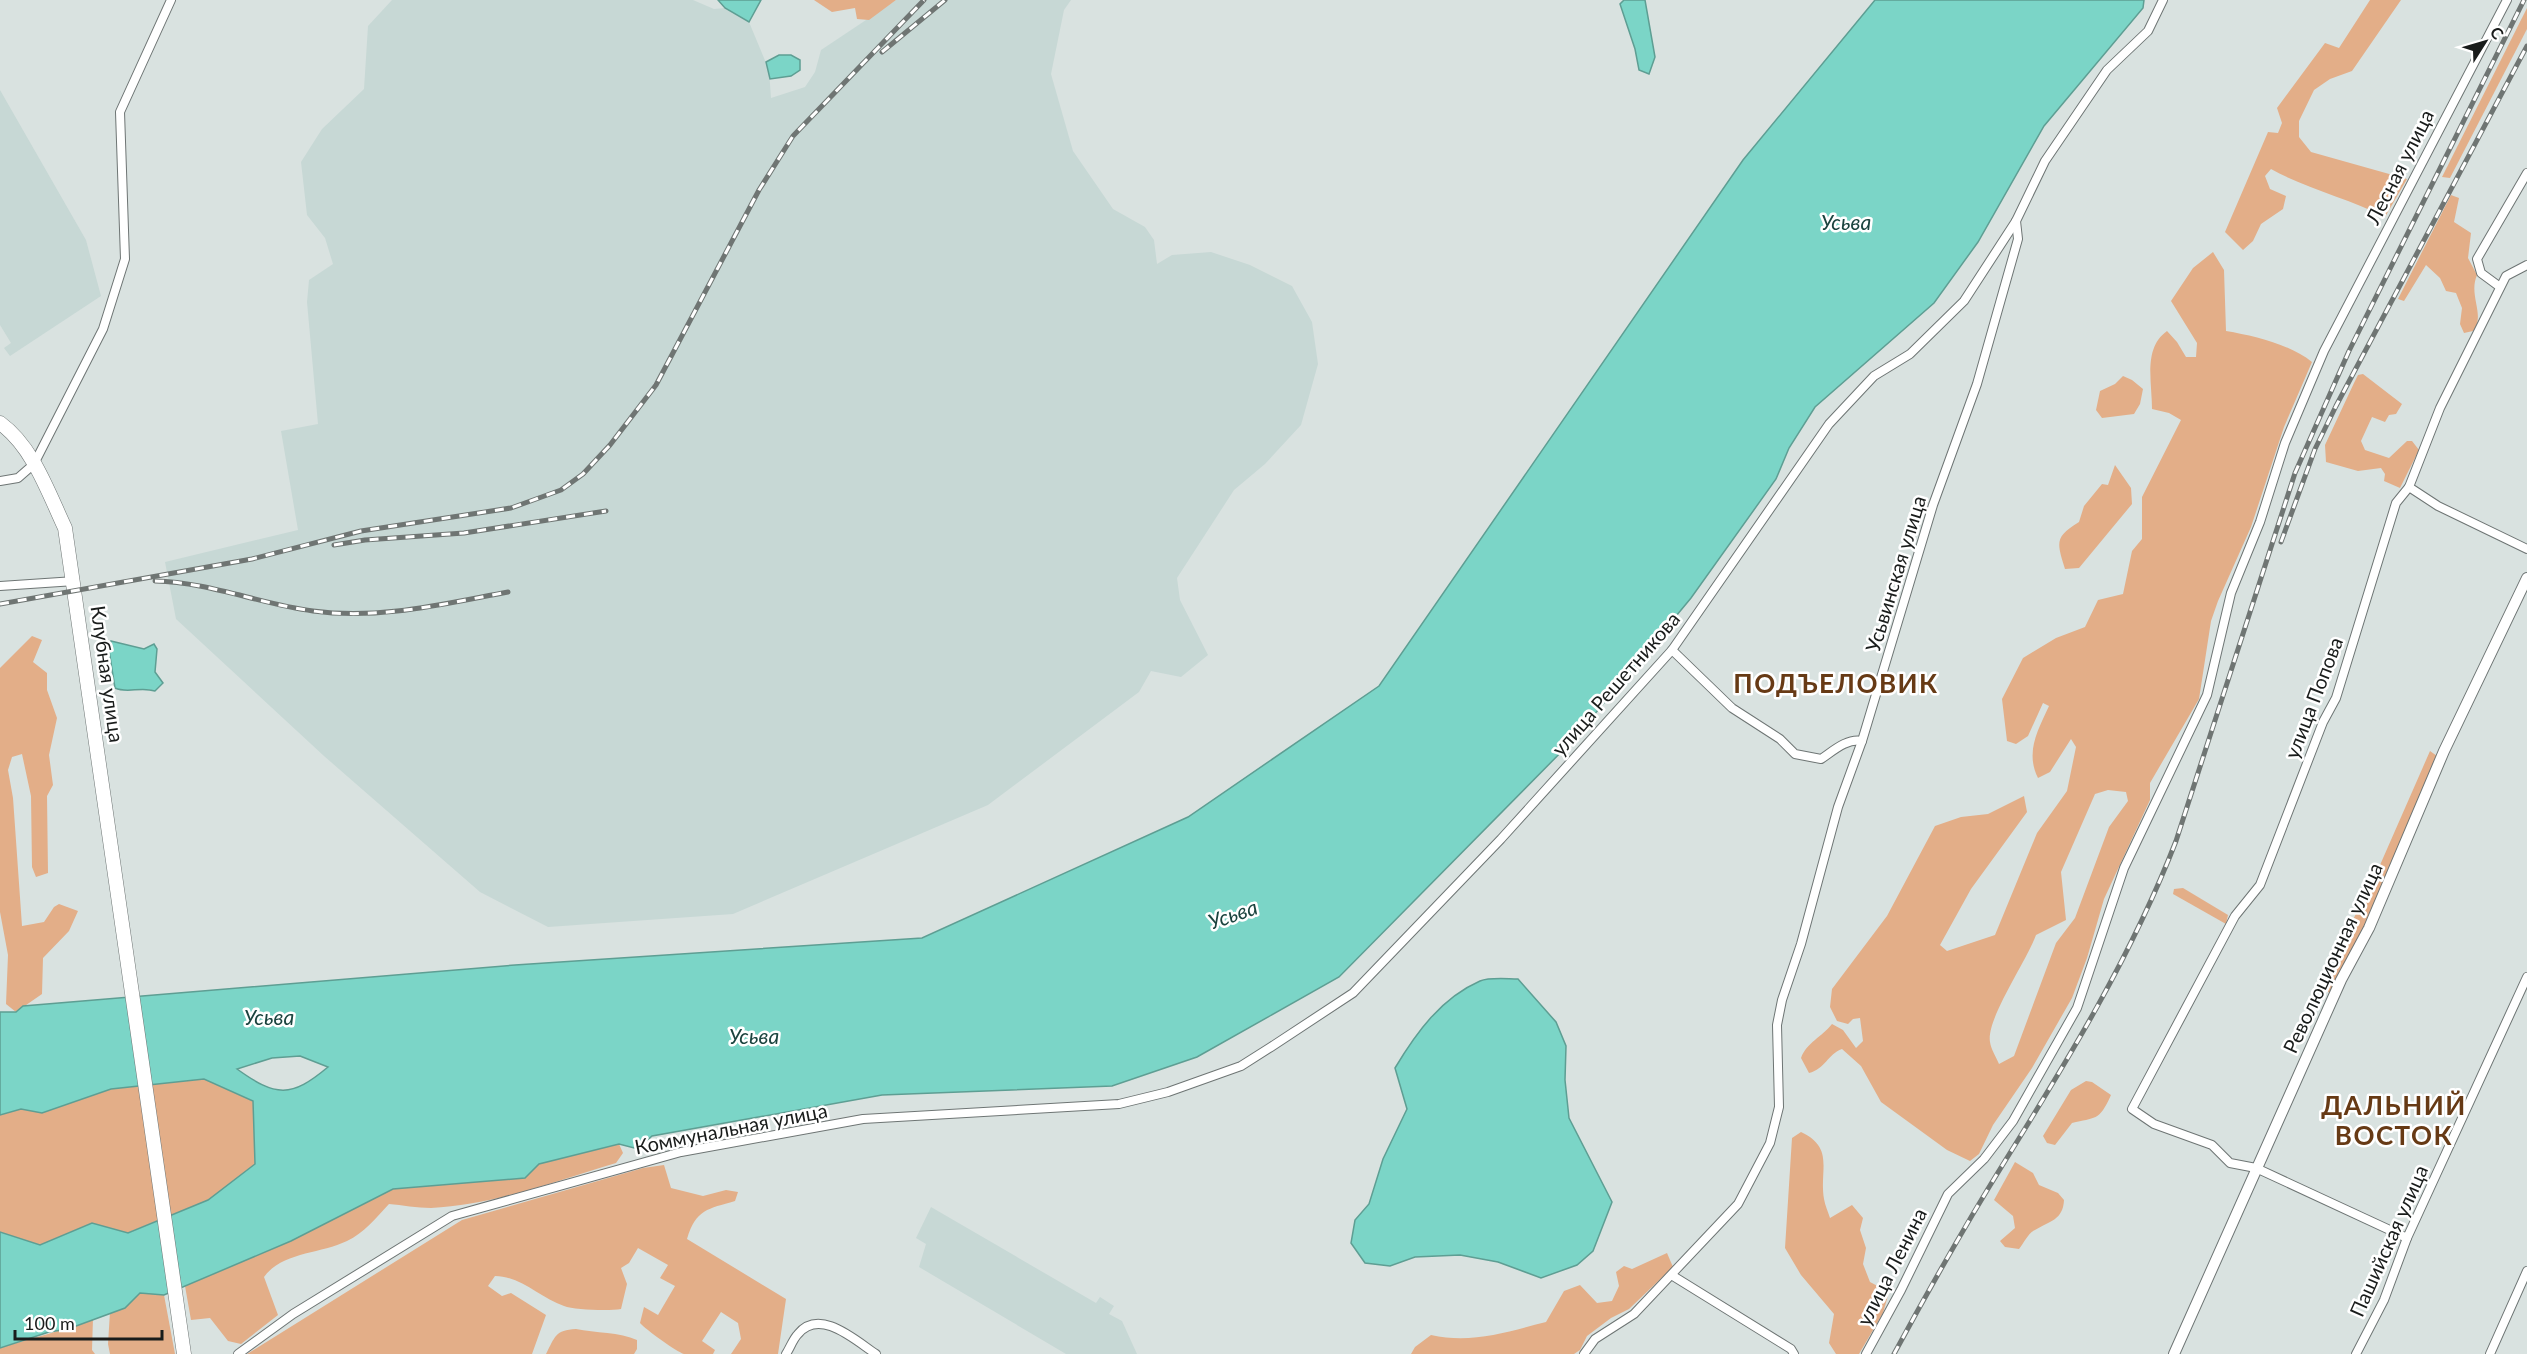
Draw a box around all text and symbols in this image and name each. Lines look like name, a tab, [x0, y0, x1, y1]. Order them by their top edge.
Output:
north arrow	[2455, 12, 2515, 72]
text: С	[2487, 23, 2508, 43]
street label: Лесная улица	[2360, 105, 2438, 229]
water label: Усьва	[1821, 209, 1871, 234]
street label: Усьвинская улица	[1860, 493, 1930, 655]
street label: Клубная улица	[87, 604, 129, 744]
street label: улица Решетникова	[1546, 607, 1684, 760]
street label: улица Попова	[2279, 634, 2347, 762]
district label: ПОДЪЕЛОВИК	[1733, 667, 1939, 699]
street label: Революционная улица	[2277, 859, 2387, 1057]
water label: Усьва	[1205, 894, 1260, 934]
water label: Усьва	[244, 1004, 294, 1029]
water label: Усьва	[729, 1023, 779, 1048]
district label: ДАЛЬНИЙ ВОСТОК	[2321, 1089, 2467, 1151]
street label: Коммунальная улица	[632, 1098, 829, 1158]
street label: Пашийская улица	[2344, 1161, 2432, 1320]
street label: улица Ленина	[1851, 1204, 1931, 1329]
scale bar	[15, 1303, 162, 1341]
text: 100 m	[24, 1312, 75, 1334]

